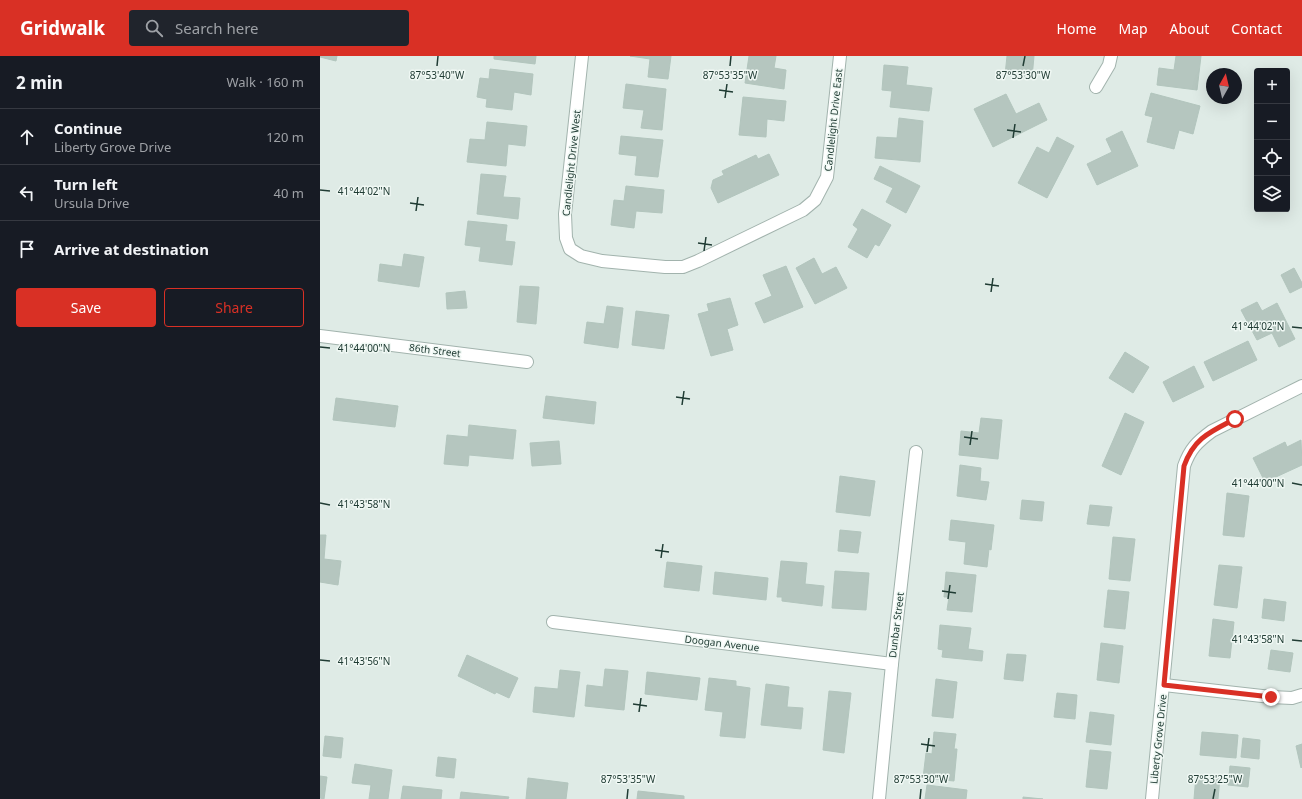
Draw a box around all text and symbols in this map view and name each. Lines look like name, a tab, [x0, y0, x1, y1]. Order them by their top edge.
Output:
search box	[129, 10, 409, 46]
text: Gridwalk	[20, 15, 105, 41]
icon: search	[143, 17, 165, 39]
text: Search here	[175, 18, 259, 38]
text: Home	[1057, 19, 1096, 38]
text: Map	[1118, 19, 1148, 38]
text: About	[1170, 19, 1209, 38]
text: Contact	[1231, 19, 1282, 38]
text: 87°53'40"W	[410, 68, 465, 82]
text: 87°53'35"W	[703, 68, 758, 82]
street label: Candlelight Drive East	[821, 68, 845, 172]
text: 87°53'30"W	[996, 68, 1051, 82]
north arrow	[1206, 68, 1242, 104]
map controls	[1254, 68, 1290, 212]
button: +	[1254, 68, 1290, 104]
text: 2 min	[16, 71, 63, 94]
text: Walk · 160 m	[226, 73, 304, 91]
button: −	[1254, 104, 1290, 140]
street label: Candlelight Drive West	[558, 109, 584, 217]
text: Continue	[54, 118, 122, 138]
icon: ahead	[16, 126, 38, 148]
text: 120 m	[266, 128, 304, 146]
text: Liberty Grove Drive	[54, 138, 171, 156]
button: locate	[1254, 140, 1290, 176]
text: Turn left	[54, 174, 118, 194]
button: layers	[1254, 176, 1290, 212]
icon: left	[16, 182, 38, 204]
text: 40 m	[274, 184, 304, 202]
text: 41°44'02"N	[338, 184, 390, 198]
text: Ursula Drive	[54, 194, 129, 212]
icon: arrive	[16, 238, 38, 260]
text: Arrive at destination	[54, 239, 209, 259]
button: Save	[16, 288, 156, 327]
button: Share	[164, 288, 304, 327]
text: 41°44'02"N	[1232, 319, 1284, 333]
street label: 86th Street	[408, 340, 462, 360]
text: 41°44'00"N	[338, 341, 390, 355]
route start	[1226, 410, 1244, 428]
text: 41°44'00"N	[1232, 476, 1284, 490]
text: 41°43'58"N	[338, 497, 390, 511]
street label: Dunbar Street	[885, 591, 907, 659]
street label: Doogan Avenue	[684, 631, 760, 655]
text: 41°43'58"N	[1232, 632, 1284, 646]
text: 41°43'56"N	[338, 654, 390, 668]
route end	[1262, 688, 1280, 706]
street label: Liberty Grove Drive	[1146, 693, 1170, 785]
text: 87°53'35"W	[601, 772, 656, 786]
text: 87°53'30"W	[894, 772, 949, 786]
text: 87°53'25"W	[1188, 772, 1243, 786]

